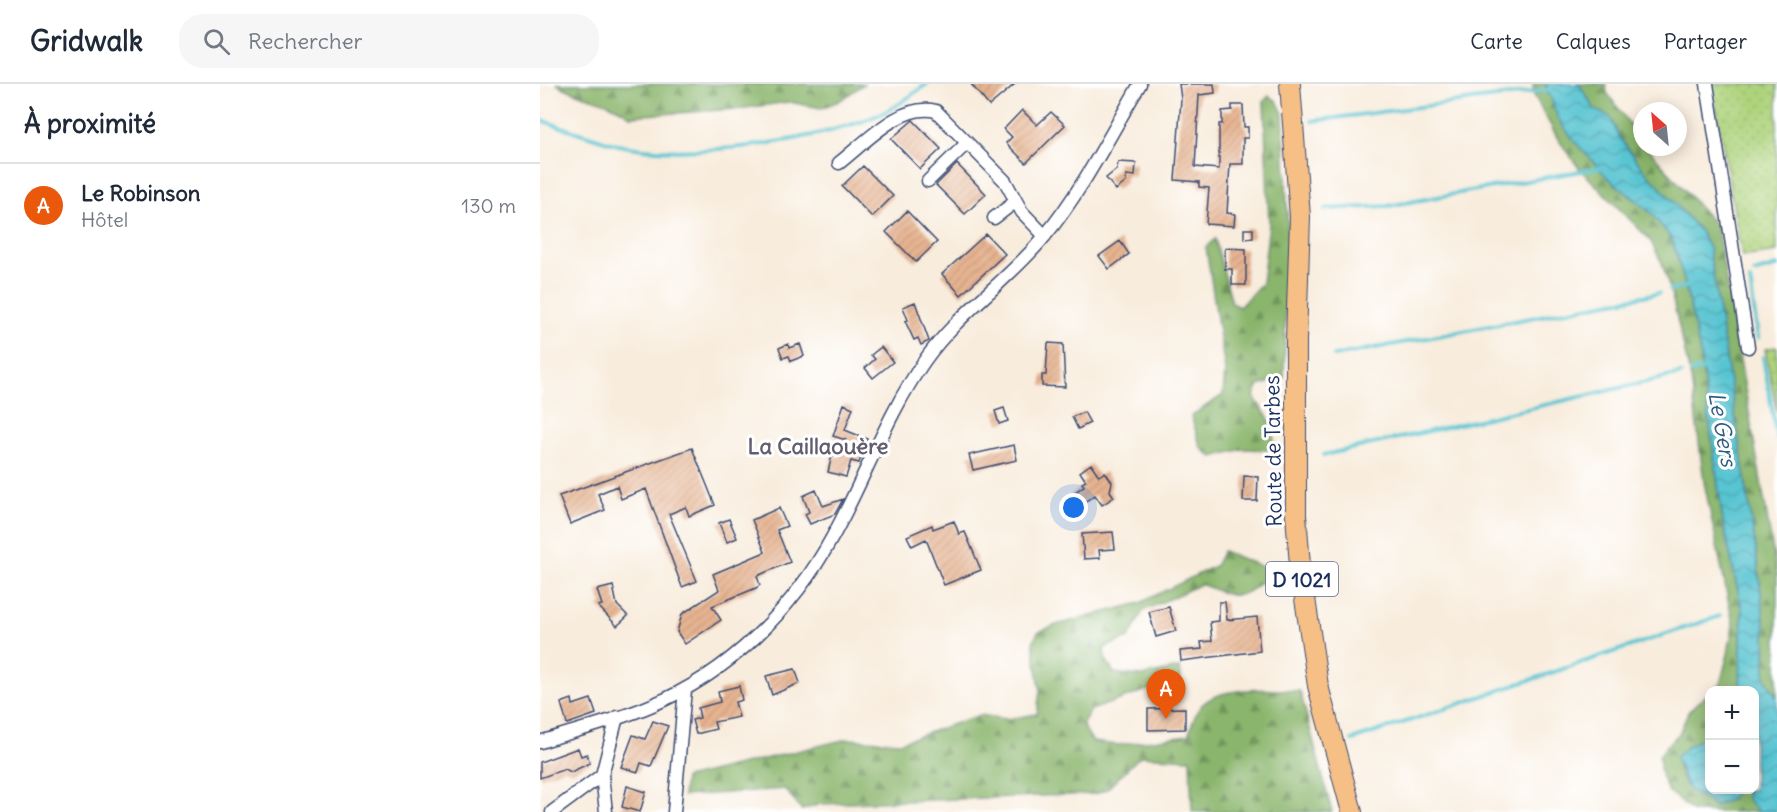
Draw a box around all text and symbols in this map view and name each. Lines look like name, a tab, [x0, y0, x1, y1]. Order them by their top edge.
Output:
search box	[179, 14, 599, 68]
text: Gridwalk	[30, 23, 143, 59]
icon: search	[200, 25, 233, 58]
text: Rechercher	[248, 27, 363, 55]
text: Carte	[1470, 28, 1523, 55]
text: Calques	[1556, 28, 1631, 55]
text: Partager	[1664, 28, 1747, 55]
north arrow	[1633, 102, 1687, 156]
text: À proximité	[24, 107, 156, 140]
text: Le Robinson	[81, 179, 200, 207]
text: A	[37, 193, 50, 218]
text: 130 m	[461, 193, 516, 218]
text: Hôtel	[81, 207, 128, 232]
street label: Route de Tarbes	[1258, 375, 1288, 527]
water label: Le Gers	[1703, 390, 1744, 470]
district label: La Caillaouère	[748, 432, 889, 460]
your location	[1059, 493, 1088, 522]
road number: D 1021	[1266, 562, 1338, 596]
pin: A	[1146, 670, 1186, 719]
map controls	[1705, 686, 1759, 794]
button: +	[1705, 686, 1759, 740]
button: −	[1705, 740, 1759, 794]

